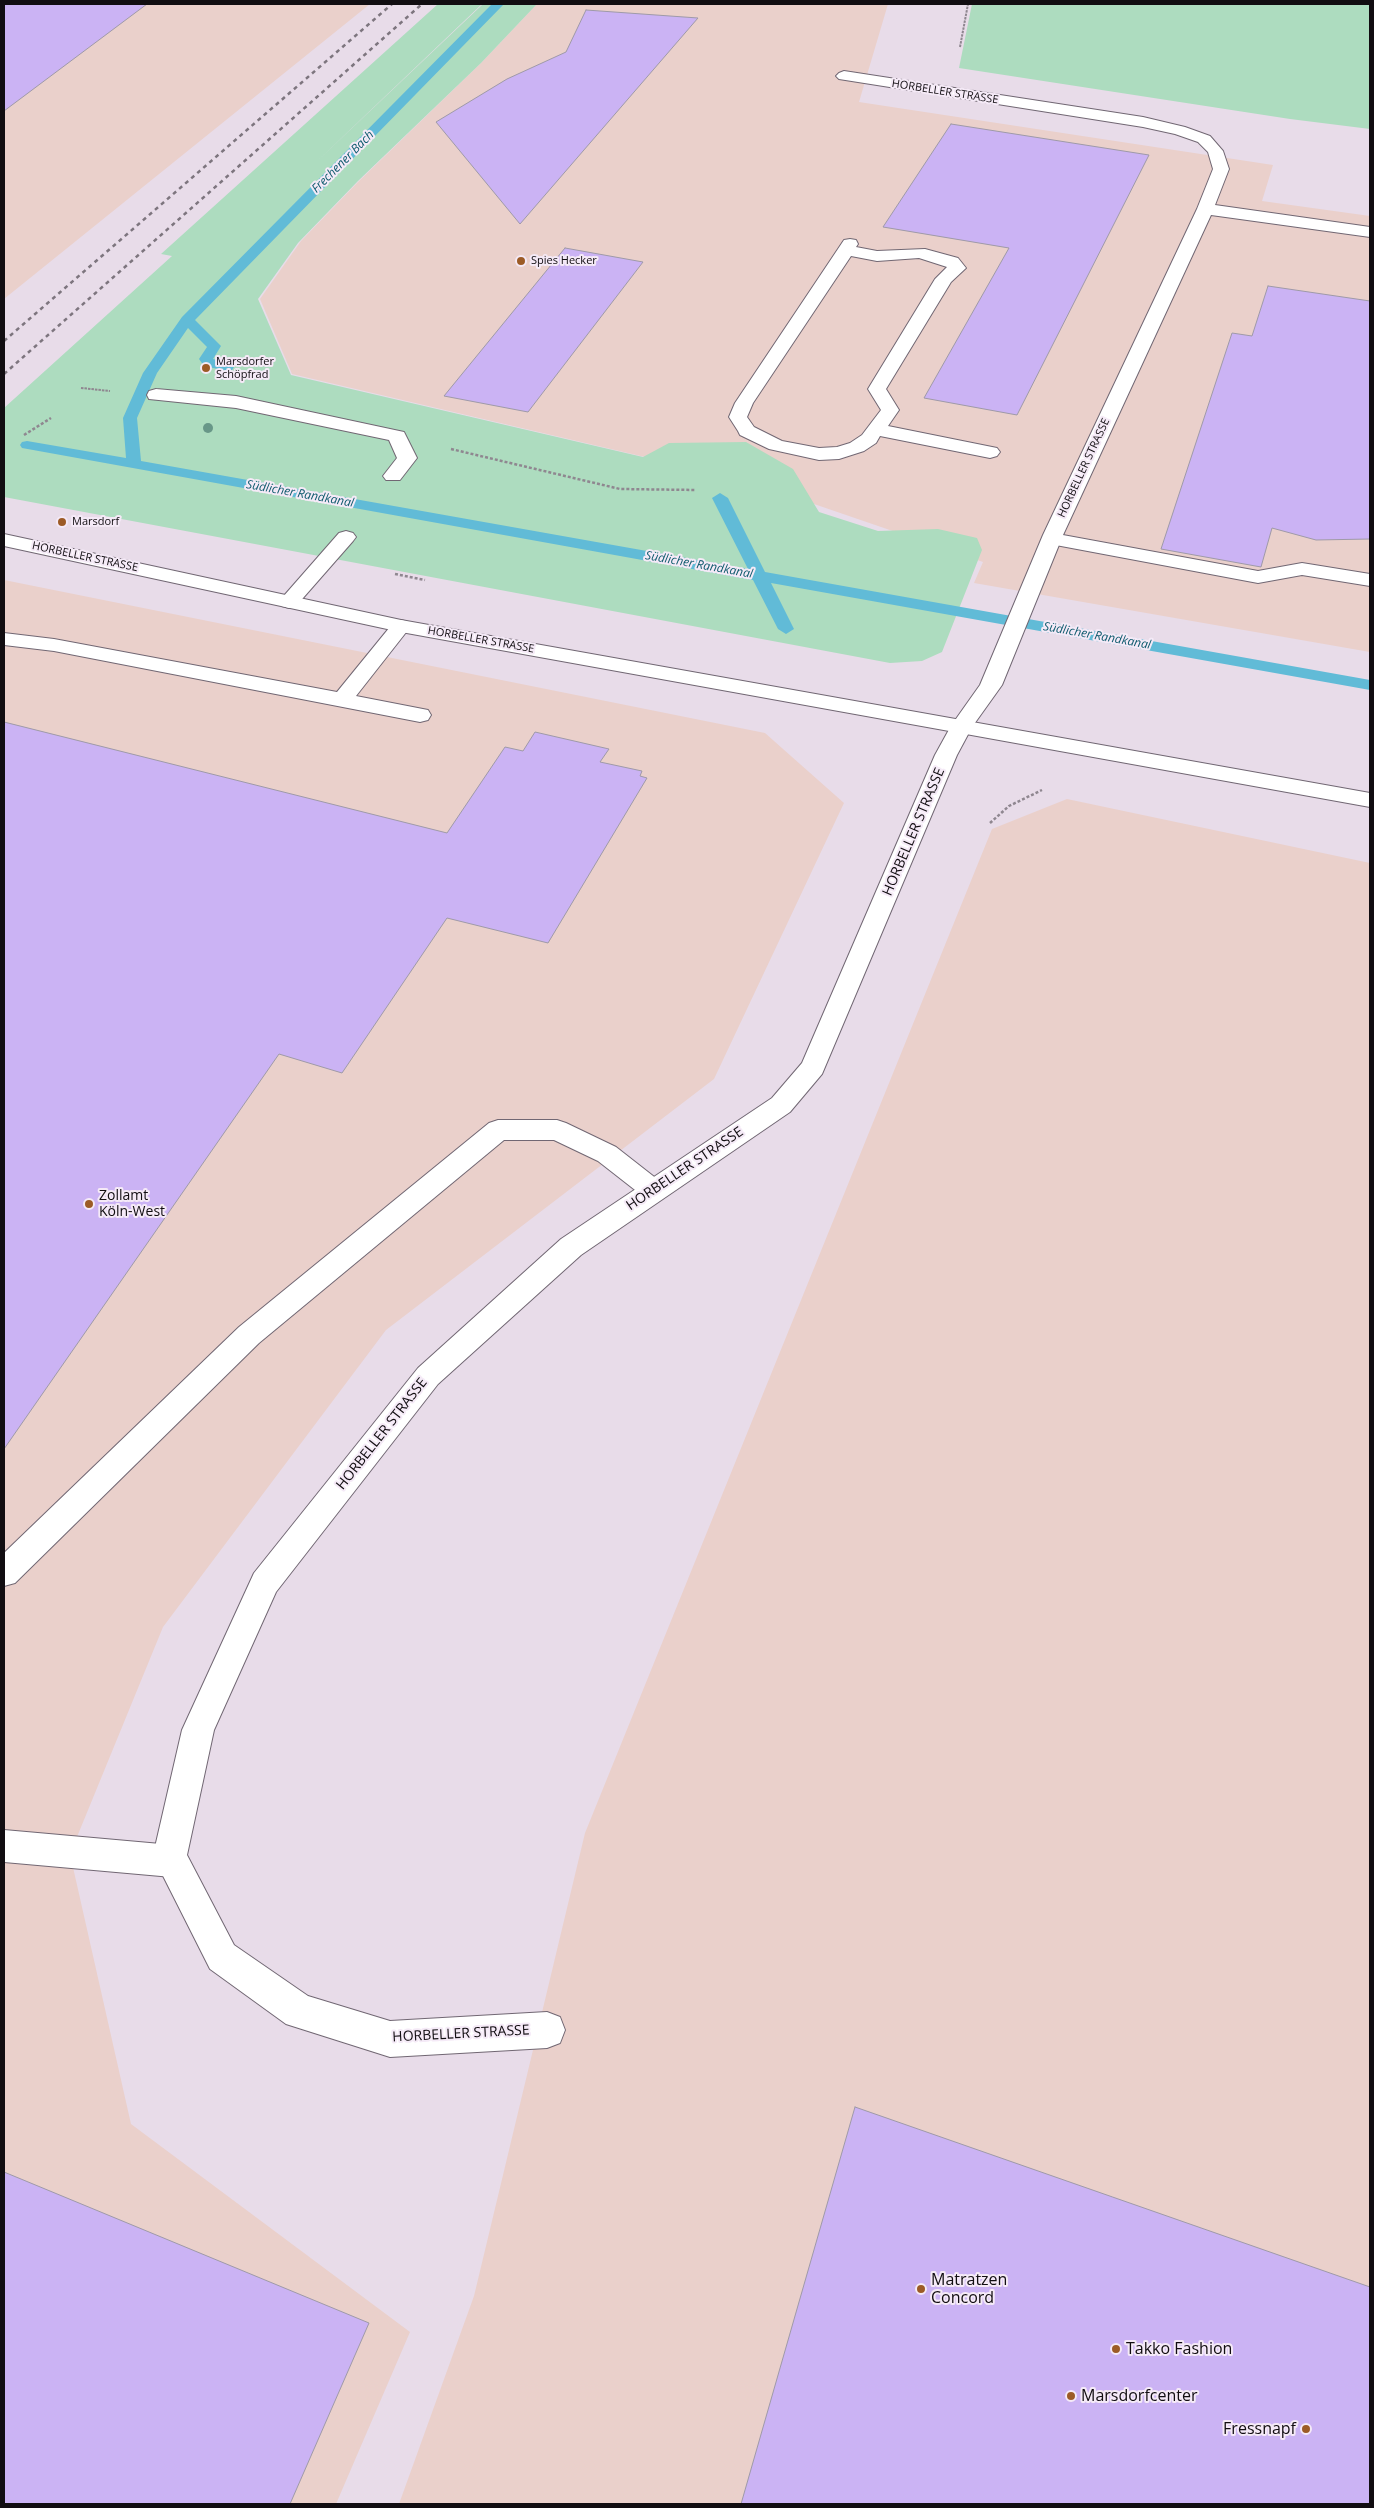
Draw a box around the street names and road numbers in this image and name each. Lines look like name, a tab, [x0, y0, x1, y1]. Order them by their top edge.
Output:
street label: HORBELLER STRASSE	[891, 77, 999, 107]
street label: HORBELLER STRASSE	[1055, 416, 1113, 520]
street label: HORBELLER STRASSE	[31, 539, 139, 575]
street label: HORBELLER STRASSE	[427, 624, 535, 656]
street label: HORBELLER STRASSE	[879, 765, 949, 899]
street label: HORBELLER STRASSE	[623, 1124, 747, 1214]
street label: HORBELLER STRASSE	[333, 1375, 431, 1493]
street label: HORBELLER STRASSE	[392, 2022, 530, 2046]

